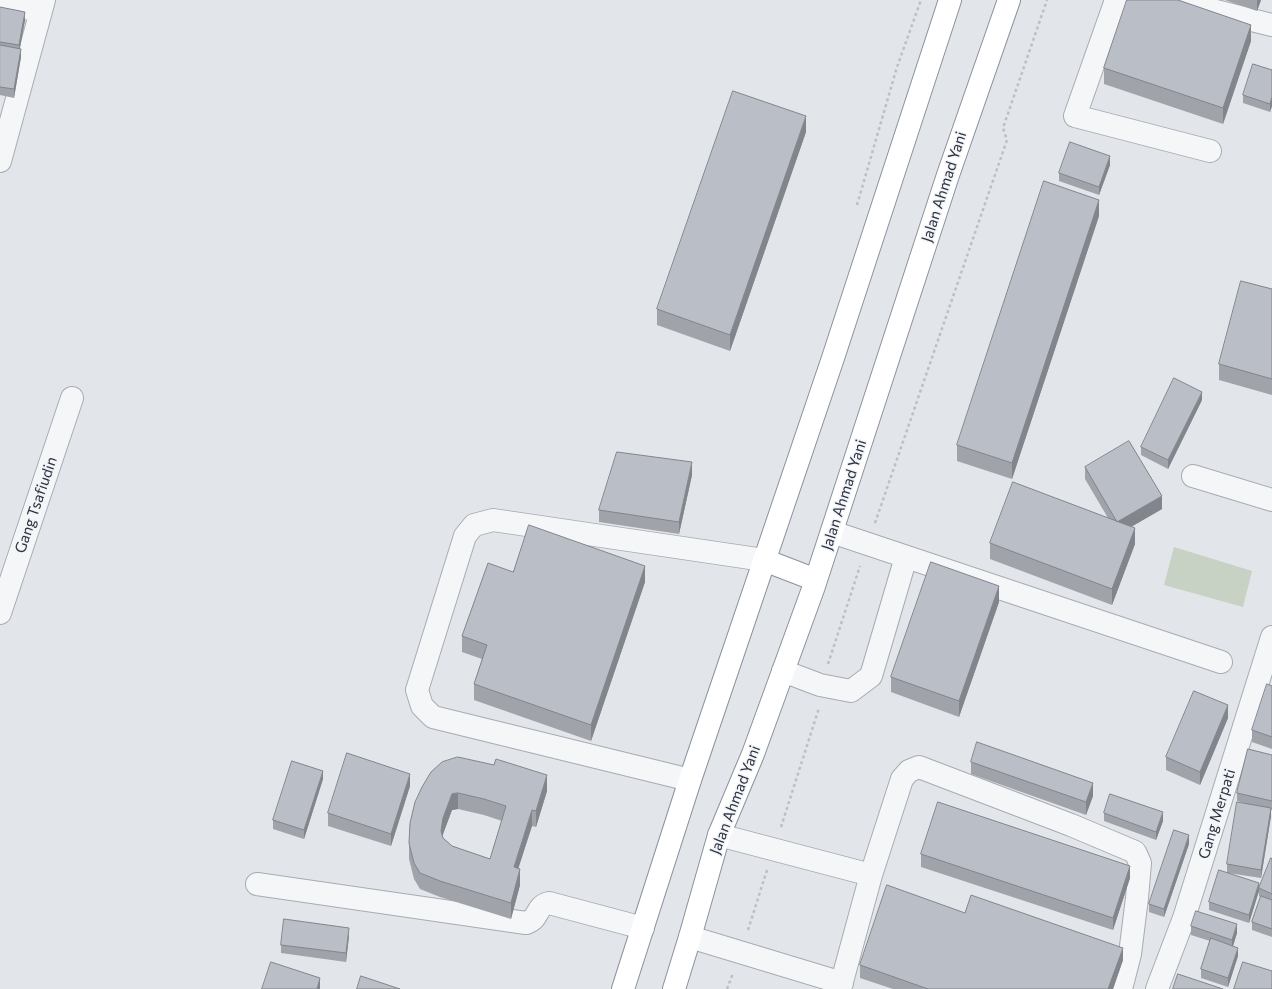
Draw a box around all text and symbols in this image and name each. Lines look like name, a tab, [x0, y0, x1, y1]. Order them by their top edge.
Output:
street label: Jalan Ahmad Yani	[918, 129, 970, 245]
street label: Jalan Ahmad Yani	[818, 437, 870, 553]
street label: Gang Tsafiudin	[11, 454, 61, 556]
street label: Jalan Ahmad Yani	[706, 743, 764, 857]
street label: Gang Merpati	[1195, 767, 1239, 861]

